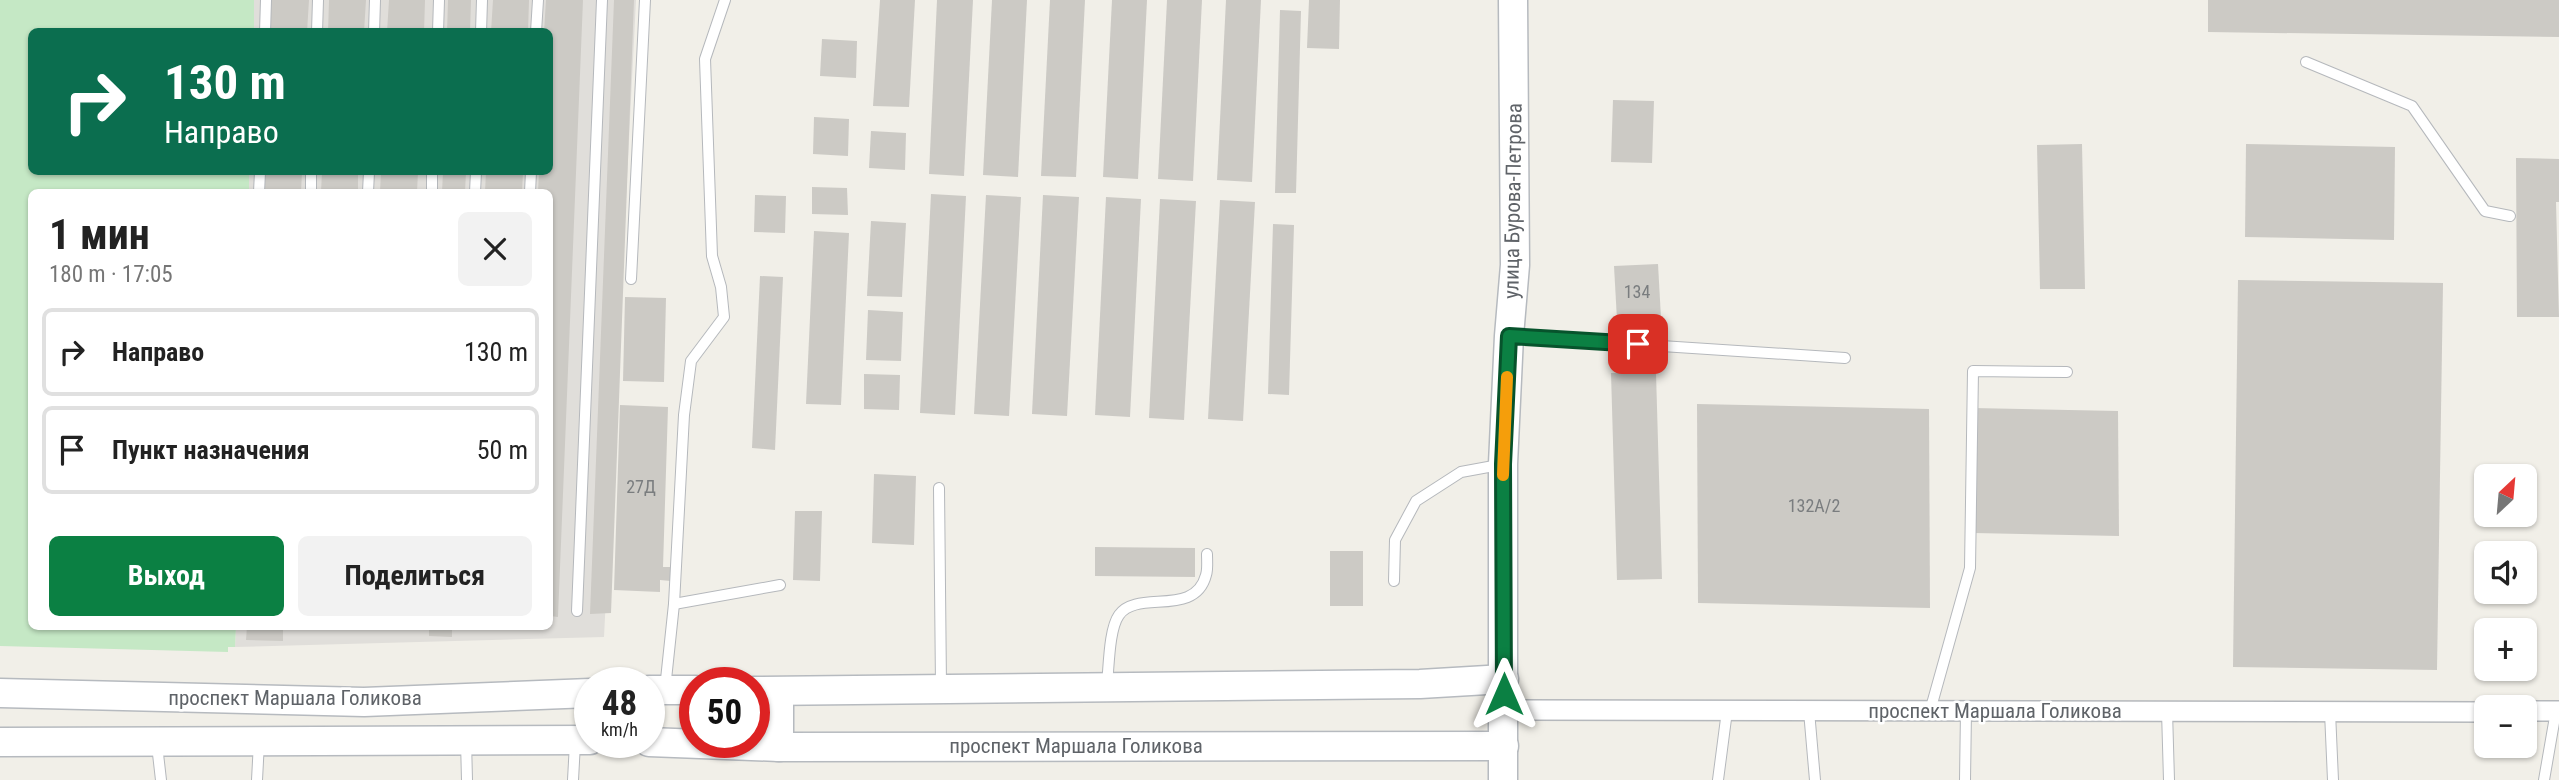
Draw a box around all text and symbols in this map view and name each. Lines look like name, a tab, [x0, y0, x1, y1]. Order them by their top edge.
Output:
text: 130 m	[164, 54, 286, 111]
icon: right	[49, 56, 140, 147]
street label: улица Бурова-Петрова	[1499, 103, 1527, 299]
text: Направо	[164, 113, 279, 151]
text: 1 мин	[49, 210, 150, 259]
button: close	[458, 212, 532, 286]
text: 180 m · 17:05	[49, 261, 173, 288]
house number: 134	[1624, 281, 1650, 302]
pin	[1608, 314, 1668, 374]
icon: arrive	[1619, 325, 1657, 363]
icon: right	[53, 333, 91, 371]
text: Направо	[112, 337, 204, 367]
text: 130 m	[464, 337, 528, 367]
icon: arrive	[53, 431, 91, 469]
text: Пункт назначения	[112, 435, 310, 465]
text: 50 m	[477, 435, 528, 465]
north arrow	[2474, 464, 2538, 527]
map controls	[2474, 464, 2537, 758]
house number: 27Д	[626, 476, 656, 497]
house number: 132А/2	[1788, 495, 1840, 516]
button: Выход	[49, 536, 284, 616]
button: Поделиться	[298, 536, 532, 616]
button: sound	[2474, 541, 2537, 604]
button: +	[2474, 618, 2537, 681]
position arrow	[1467, 657, 1541, 731]
speed limit sign: 50	[679, 667, 770, 758]
text: 48	[602, 683, 637, 724]
street label: проспект Маршала Голикова	[168, 686, 422, 710]
button: −	[2474, 695, 2537, 758]
street label: проспект Маршала Голикова	[1868, 699, 2122, 723]
text: km/h	[601, 719, 638, 740]
street label: проспект Маршала Голикова	[949, 734, 1203, 758]

